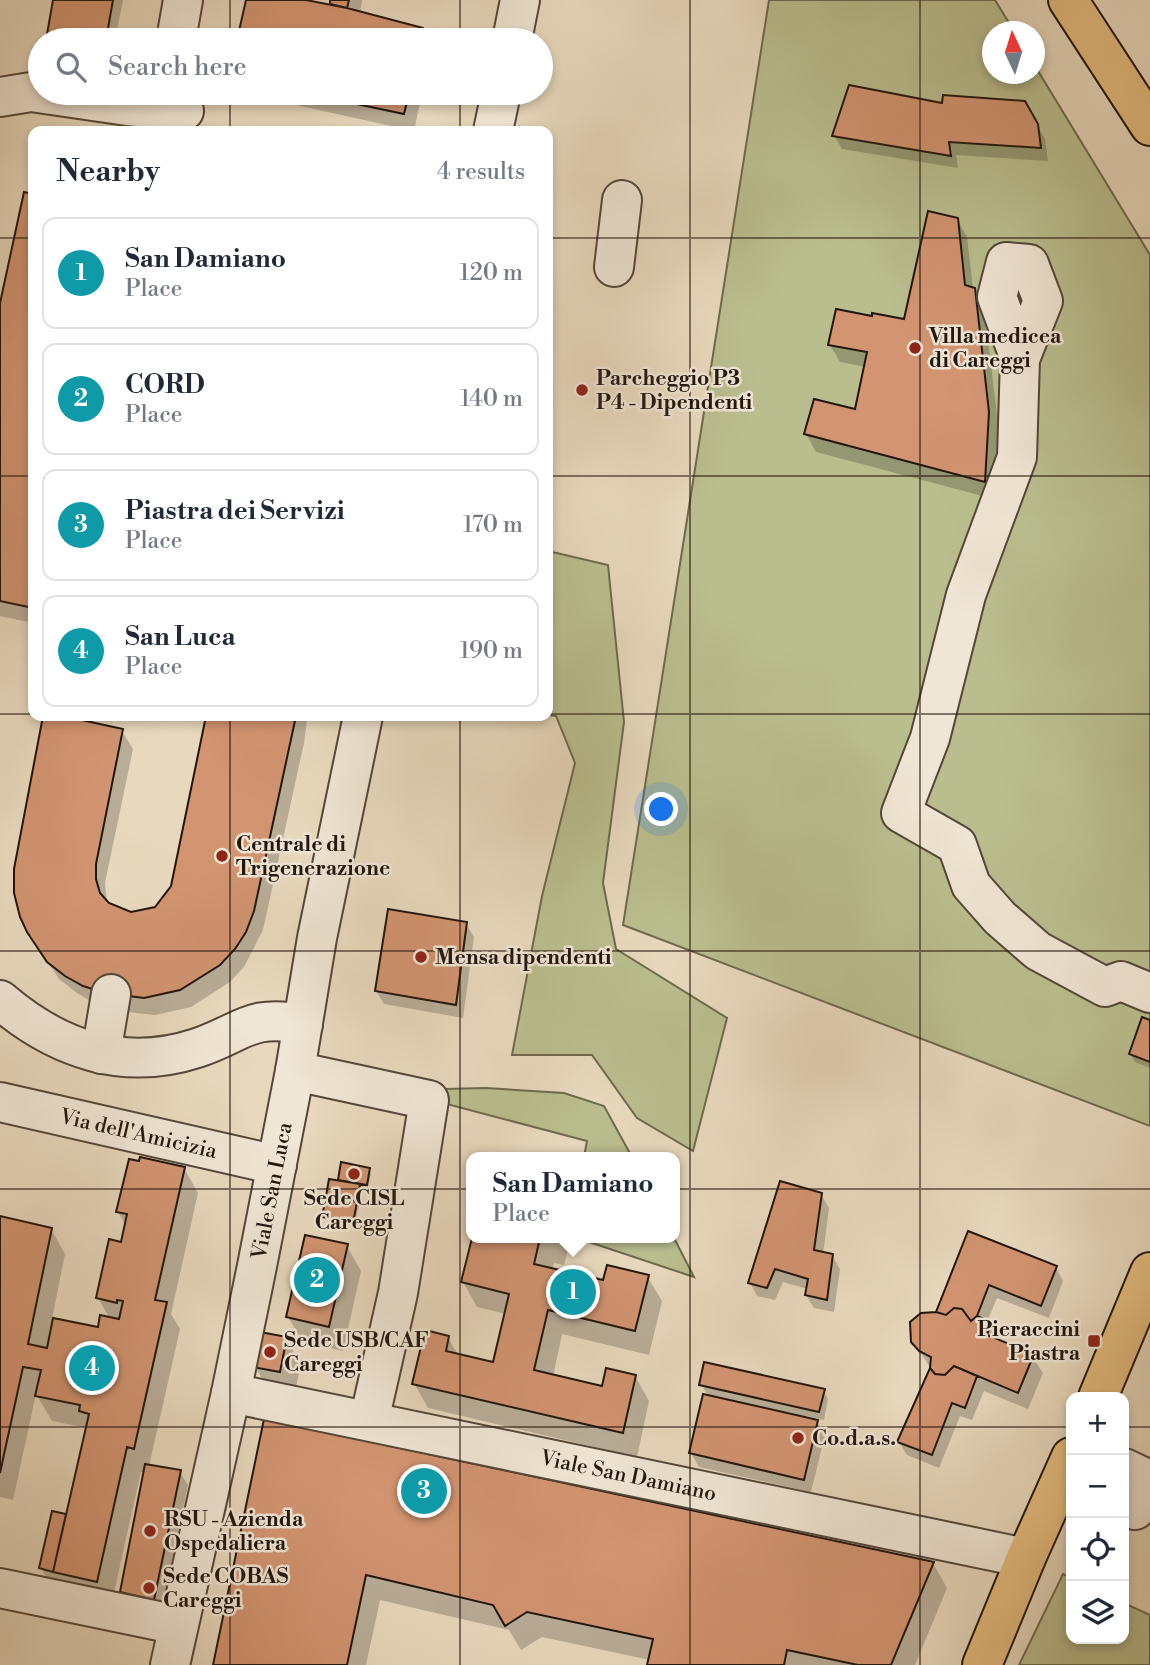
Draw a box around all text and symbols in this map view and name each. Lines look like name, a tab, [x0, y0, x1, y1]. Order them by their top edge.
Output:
north arrow	[982, 21, 1045, 84]
search box	[28, 28, 553, 105]
icon: search	[52, 48, 90, 86]
text: Search here	[108, 51, 247, 83]
text: Nearby	[56, 153, 160, 191]
text: 4 results	[437, 158, 525, 186]
text: San Damiano	[125, 243, 286, 275]
text: 1	[75, 259, 87, 287]
text: 120 m	[459, 259, 523, 287]
text: Place	[125, 275, 182, 303]
place label: Villa medicea di Careggi	[928, 324, 1062, 374]
marker: Villa medicea di Careggi	[907, 340, 923, 356]
place label: Parcheggio P3 P4 - Dipendenti	[596, 366, 753, 416]
text: CORD	[125, 369, 205, 401]
marker: Parcheggio P3 P4 - Dipendenti	[574, 382, 590, 398]
text: 2	[74, 385, 88, 413]
text: 140 m	[460, 385, 523, 413]
text: Place	[125, 401, 182, 429]
text: Piastra dei Servizi	[125, 495, 345, 527]
text: 3	[74, 511, 88, 539]
text: 170 m	[463, 511, 523, 539]
text: Place	[125, 527, 182, 555]
text: San Luca	[125, 621, 236, 653]
text: 4	[73, 637, 89, 665]
text: 190 m	[460, 637, 523, 665]
text: Place	[125, 653, 182, 681]
your location	[644, 792, 678, 826]
place label: Centrale di Trigenerazione	[236, 832, 390, 882]
marker: Centrale di Trigenerazione	[214, 848, 230, 864]
place label: Mensa dipendenti	[435, 945, 612, 971]
marker: Mensa dipendenti	[413, 949, 429, 965]
street label: Via dell'Amicizia	[56, 1104, 220, 1165]
street label: Viale San Luca	[246, 1120, 299, 1263]
popup	[466, 1152, 680, 1243]
marker: Sede CISL Careggi	[346, 1166, 362, 1182]
text: San Damiano	[492, 1168, 654, 1200]
place label: Sede CISL Careggi	[304, 1186, 404, 1236]
text: Place	[492, 1200, 550, 1228]
pin: 2	[294, 1254, 340, 1306]
pin: 1	[550, 1266, 596, 1318]
place label: Pieraccini Piastra	[977, 1317, 1081, 1367]
place label: Sede USB/CAF Careggi	[284, 1328, 429, 1378]
marker: Pieraccini Piastra	[1086, 1333, 1102, 1349]
pin: 4	[69, 1342, 115, 1394]
marker: Sede USB/CAF Careggi	[262, 1344, 278, 1360]
map controls	[1066, 1392, 1129, 1644]
button: +	[1066, 1392, 1129, 1455]
place label: Co.d.a.s.	[812, 1426, 896, 1452]
marker: Co.d.a.s.	[790, 1430, 806, 1446]
street label: Viale San Damiano	[537, 1445, 719, 1507]
button: −	[1066, 1455, 1129, 1518]
pin: 3	[401, 1465, 447, 1517]
place label: RSU - Azienda Ospedaliera	[164, 1507, 304, 1557]
button: locate	[1066, 1518, 1129, 1581]
marker: RSU - Azienda Ospedaliera	[142, 1523, 158, 1539]
place label: Sede COBAS Careggi	[163, 1564, 289, 1614]
marker: Sede COBAS Careggi	[141, 1580, 157, 1596]
button: layers	[1066, 1581, 1129, 1644]

